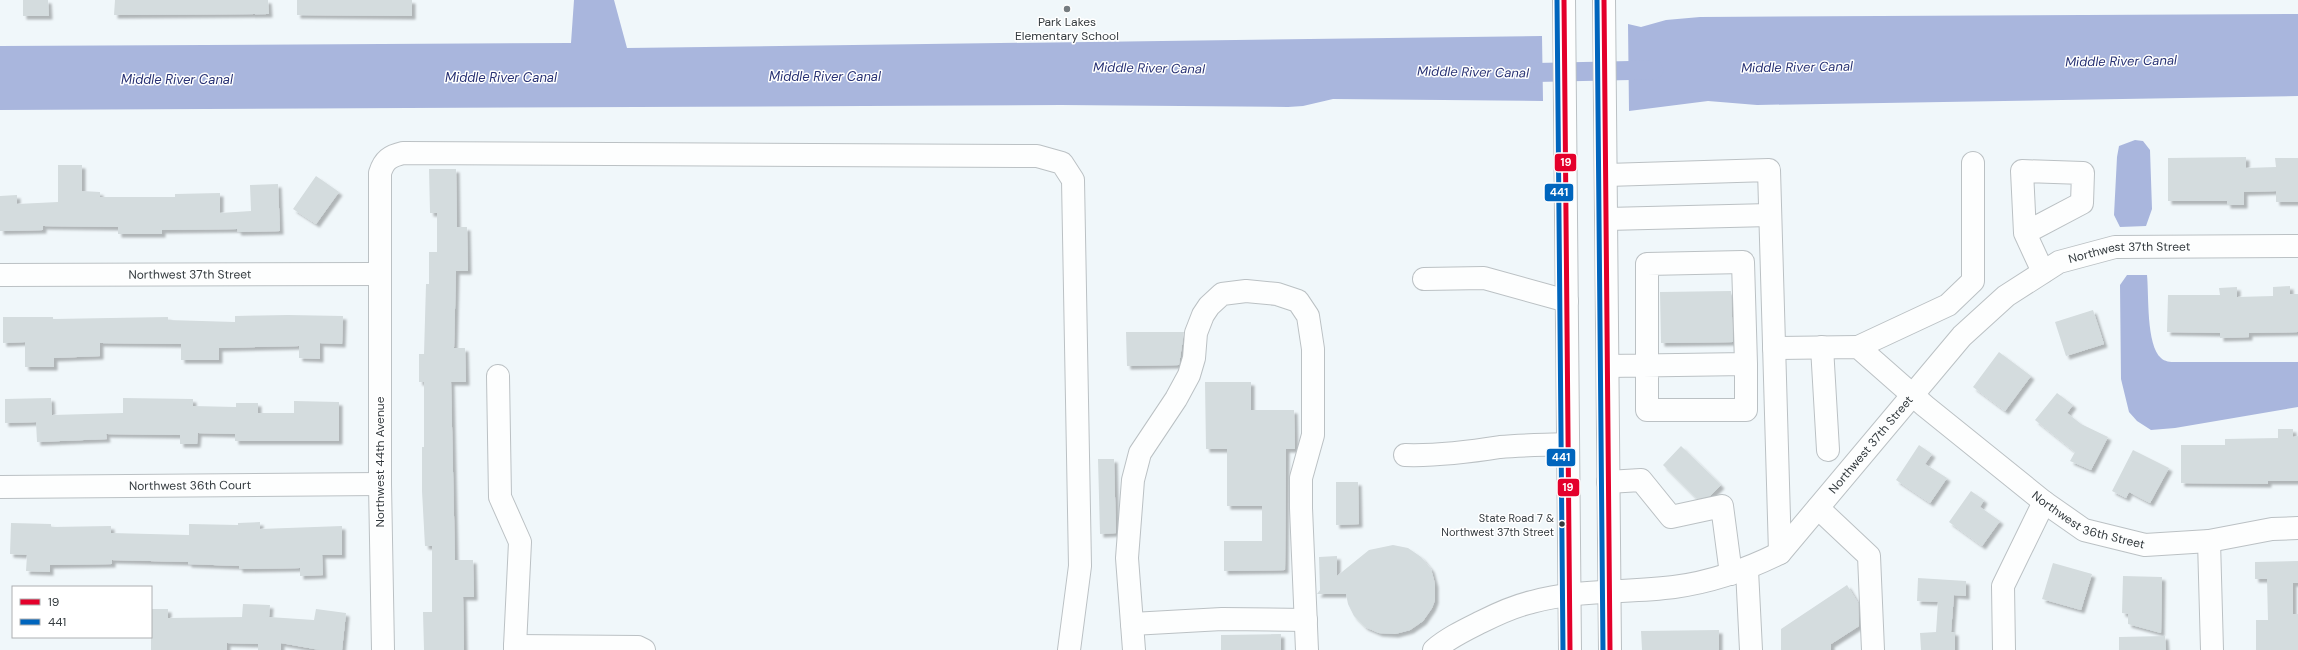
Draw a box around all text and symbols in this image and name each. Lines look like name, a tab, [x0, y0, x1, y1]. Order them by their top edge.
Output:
marker: Park Lakes Elementary School	[1062, 4, 1072, 14]
place label: Park Lakes Elementary School	[1015, 14, 1119, 44]
water label: Middle River Canal	[2065, 52, 2178, 70]
water label: Middle River Canal	[1741, 58, 1854, 76]
water label: Middle River Canal	[1093, 59, 1206, 77]
water label: Middle River Canal	[1417, 63, 1530, 81]
water label: Middle River Canal	[769, 68, 882, 85]
water label: Middle River Canal	[445, 69, 558, 86]
water label: Middle River Canal	[121, 71, 234, 88]
line badge: 19	[1554, 153, 1577, 172]
text: 19	[1561, 155, 1572, 169]
line badge: 441	[1544, 183, 1574, 202]
text: 441	[1550, 185, 1568, 199]
street label: Northwest 37th Street	[2067, 239, 2191, 267]
street label: Northwest 37th Street	[128, 266, 252, 283]
street label: Northwest 37th Street	[1825, 392, 1917, 497]
street label: Northwest 44th Avenue	[372, 396, 388, 528]
line badge: 441	[1546, 448, 1576, 467]
text: 441	[1552, 450, 1570, 464]
street label: Northwest 36th Court	[129, 477, 251, 494]
line badge: 19	[1557, 478, 1580, 497]
text: 19	[1563, 480, 1574, 494]
street label: Northwest 36th Street	[2029, 487, 2147, 553]
place label: State Road 7 & Northwest 37th Street	[1441, 511, 1554, 539]
marker: State Road 7 & Northwest 37th Street	[1557, 519, 1567, 529]
legend	[12, 586, 152, 638]
text: 19	[48, 594, 59, 610]
text: 441	[48, 614, 66, 630]

